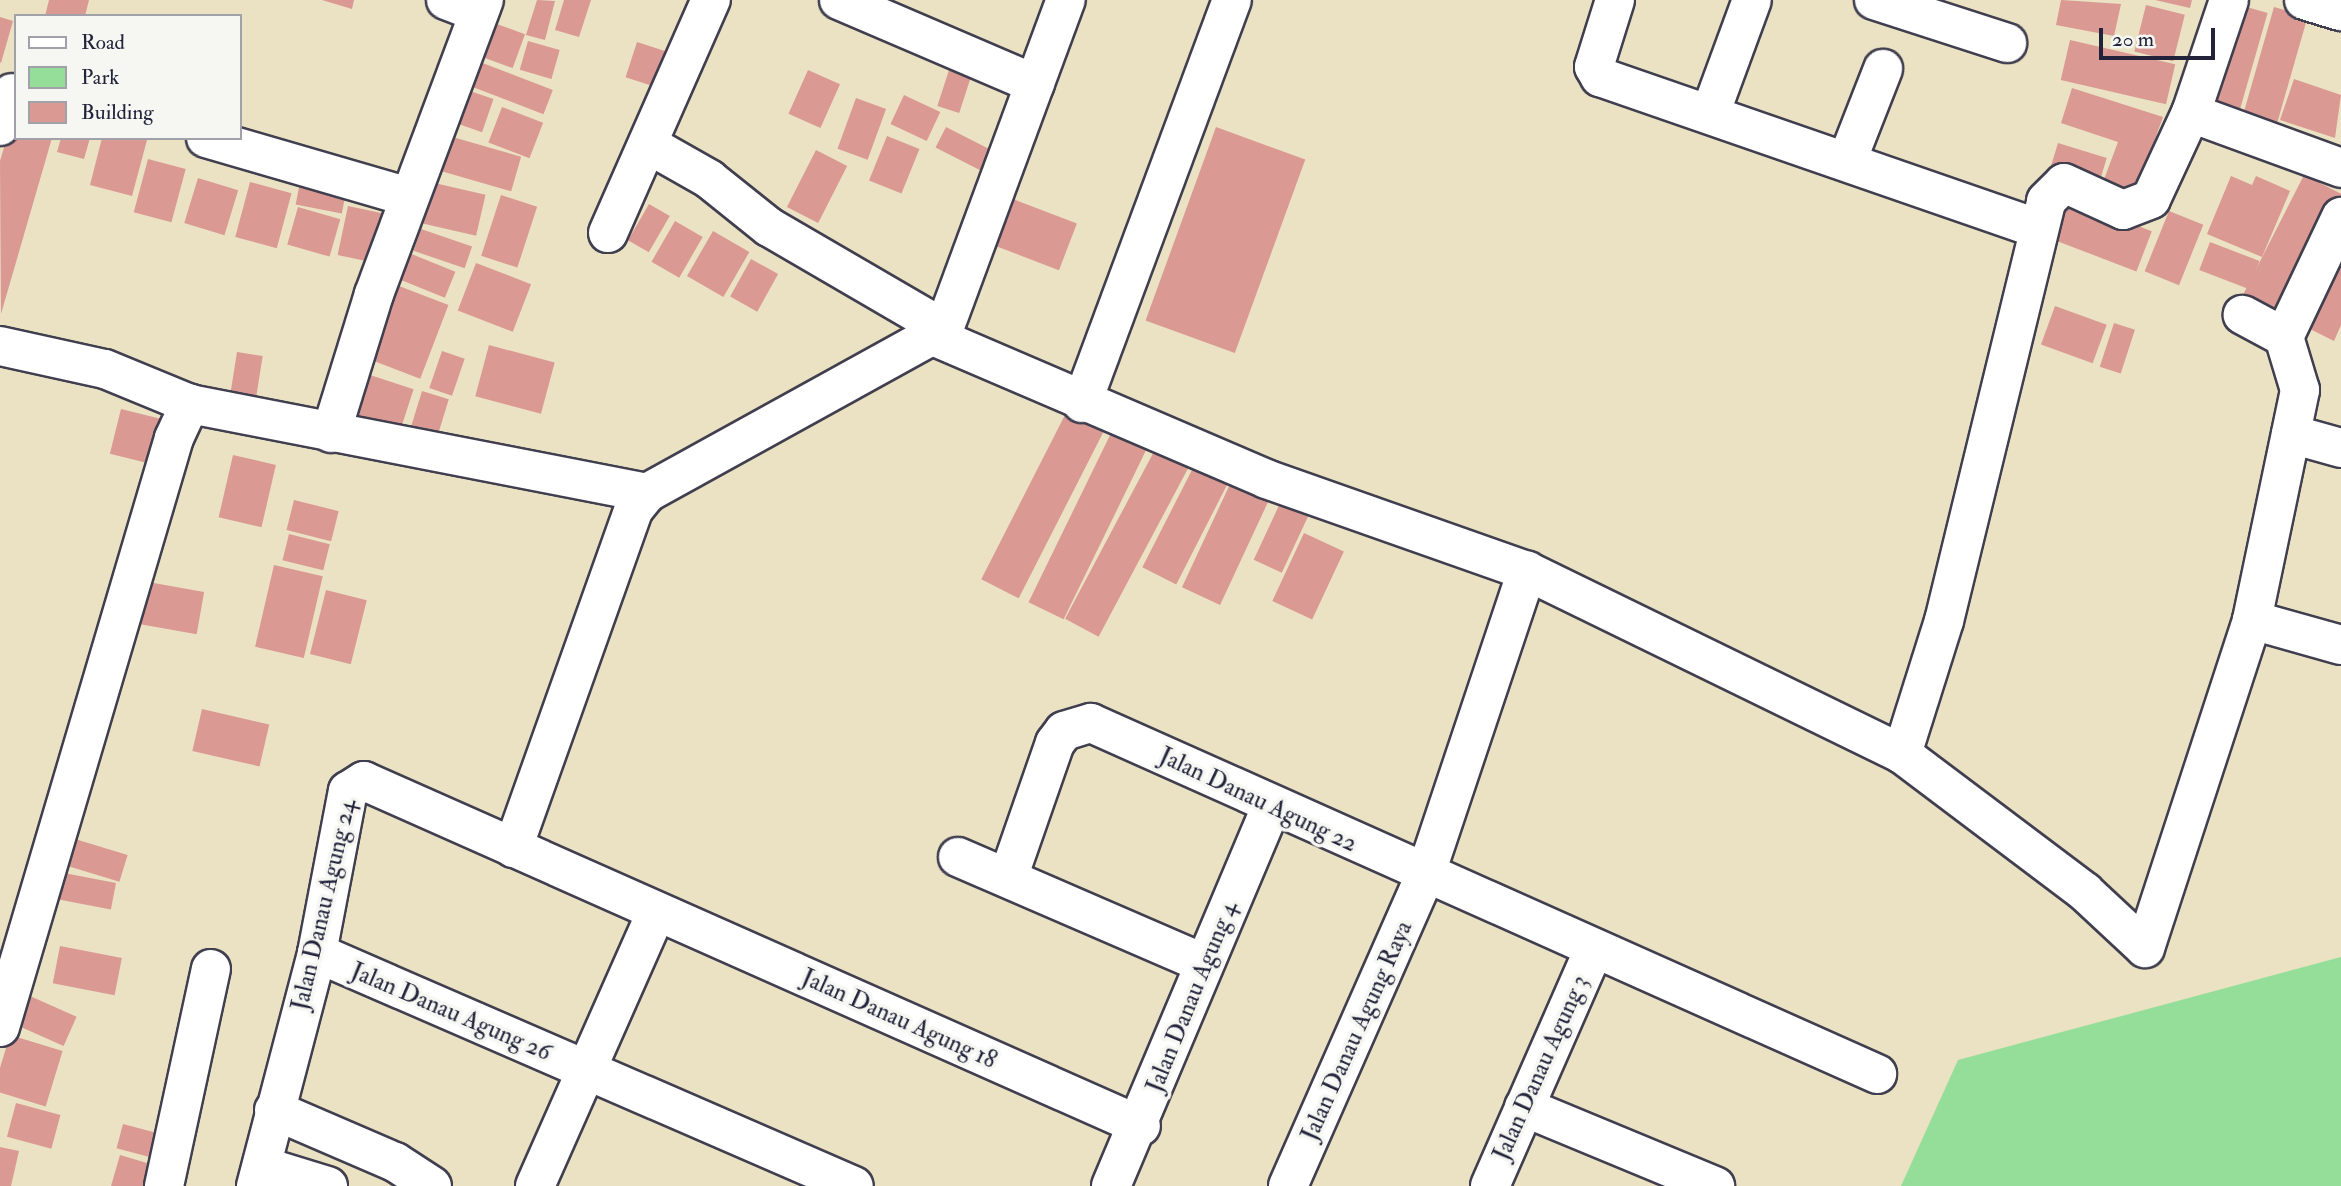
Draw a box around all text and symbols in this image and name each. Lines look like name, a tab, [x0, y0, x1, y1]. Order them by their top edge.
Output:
legend	[14, 14, 242, 140]
scale bar	[2103, 14, 2218, 58]
text: 20 m	[2112, 26, 2154, 53]
text: Road	[81, 29, 125, 56]
text: Park	[81, 64, 119, 91]
text: Building	[81, 99, 154, 126]
street label: Jalan Danau Agung 22	[1155, 742, 1361, 858]
street label: Jalan Danau Agung 24	[286, 797, 362, 1013]
street label: Jalan Danau Agung 4	[1141, 897, 1243, 1097]
street label: Jalan Danau Agung Raya	[1296, 917, 1418, 1145]
street label: Jalan Danau Agung 26	[347, 957, 555, 1067]
street label: Jalan Danau Agung 18	[797, 963, 1001, 1075]
street label: Jalan Danau Agung 3	[1487, 971, 1595, 1165]

